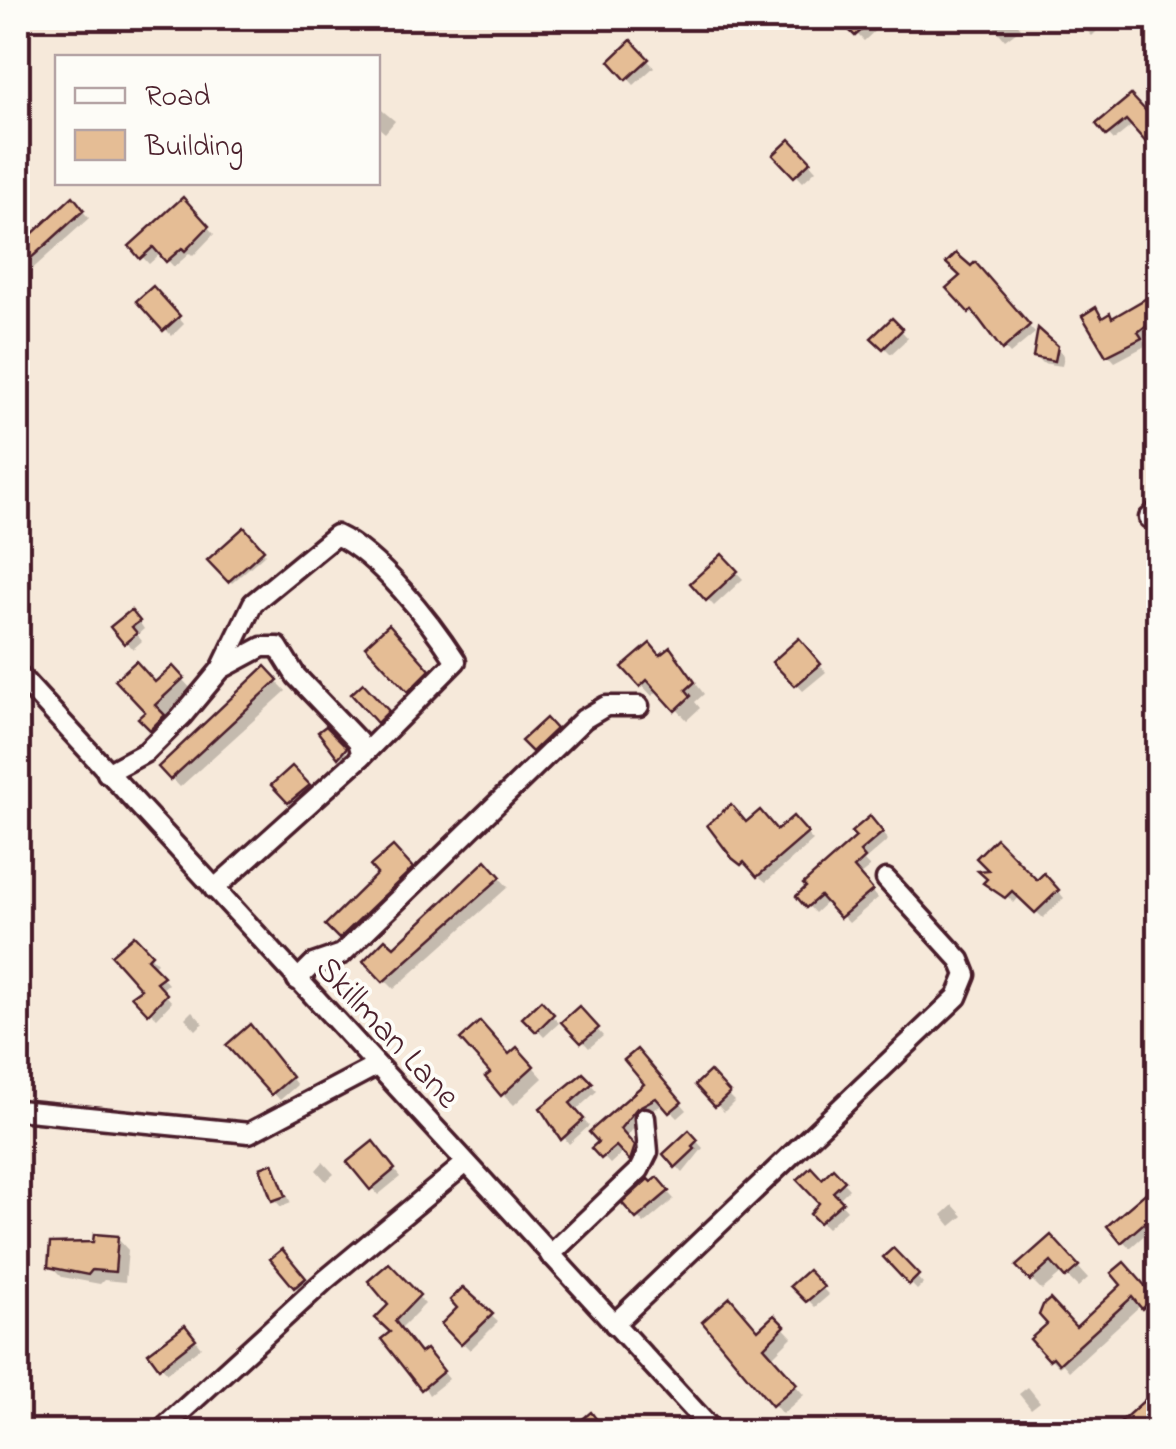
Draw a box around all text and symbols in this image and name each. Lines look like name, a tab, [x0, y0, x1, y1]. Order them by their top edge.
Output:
legend	[55, 55, 380, 185]
text: Road	[145, 76, 210, 120]
text: Building	[144, 126, 243, 170]
street label: Skillman Lane	[302, 946, 471, 1121]

